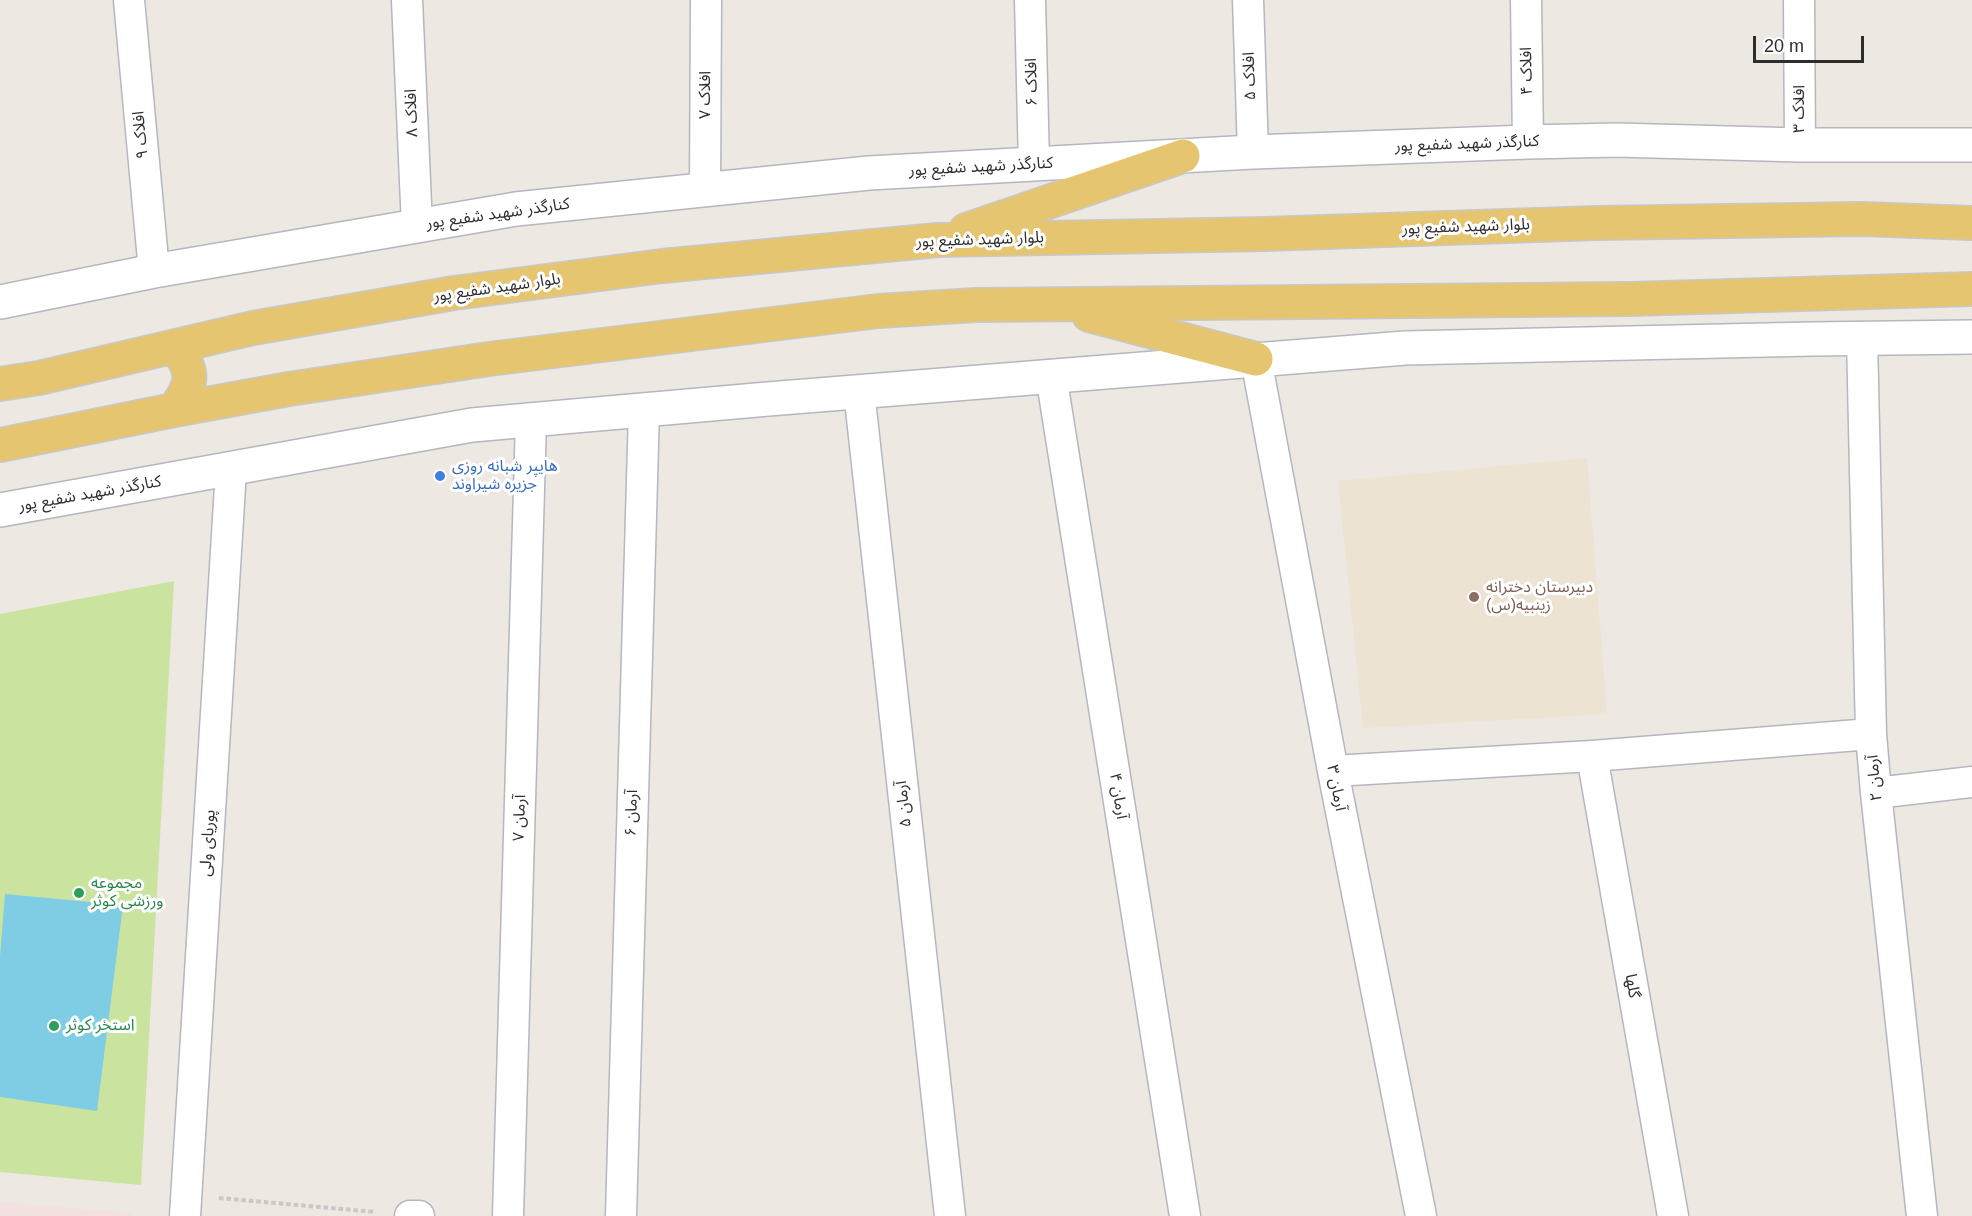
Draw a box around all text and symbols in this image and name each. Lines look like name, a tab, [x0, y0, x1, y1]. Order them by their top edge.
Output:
scale bar	[1756, 24, 1867, 62]
text: 20 m	[1764, 36, 1804, 56]
street label: افلاک ۴	[1517, 47, 1537, 95]
street label: افلاک ۵	[1240, 52, 1260, 100]
street label: افلاک ۶	[1022, 58, 1042, 106]
street label: افلاک ۷	[696, 71, 716, 119]
street label: افلاک ۳	[1790, 85, 1810, 133]
street label: افلاک ۸	[402, 89, 422, 137]
street label: افلاک ۹	[129, 110, 153, 160]
street label: کنارگذر شهید شفیع پور	[1394, 132, 1540, 156]
street label: کنارگذر شهید شفیع پور	[908, 154, 1054, 180]
street label: کنارگذر شهید شفیع پور	[425, 194, 571, 234]
street label: بلوار شهید شفیع پور	[1402, 215, 1530, 239]
street label: بلوار شهید شفیع پور	[916, 228, 1044, 252]
street label: بلوار شهید شفیع پور	[432, 270, 562, 306]
place label: هایپر شبانه روزی جزیره شیراوند	[452, 457, 558, 495]
marker: هایپر شبانه روزی جزیره شیراوند	[433, 469, 447, 483]
street label: کنارگذر شهید شفیع پور	[17, 472, 163, 516]
place label: دبیرستان دخترانه زینبیه(س)	[1486, 578, 1593, 616]
marker: دبیرستان دخترانه زینبیه(س)	[1467, 590, 1481, 604]
street label: آرمان ۲	[1863, 754, 1887, 802]
street label: آرمان ۳	[1322, 763, 1350, 813]
street label: آرمان ۴	[1105, 771, 1131, 821]
street label: آرمان ۵	[892, 780, 916, 828]
street label: آرمان ۶	[622, 789, 642, 837]
street label: آرمان ۷	[510, 794, 530, 842]
street label: پوریای ولی	[196, 809, 220, 877]
place label: مجموعه ورزشی کوثر	[91, 874, 163, 912]
marker: مجموعه ورزشی کوثر	[72, 886, 86, 900]
street label: گلها	[1620, 972, 1644, 1000]
place label: استخر کوثر	[66, 1016, 135, 1036]
marker: استخر کوثر	[47, 1019, 61, 1033]

